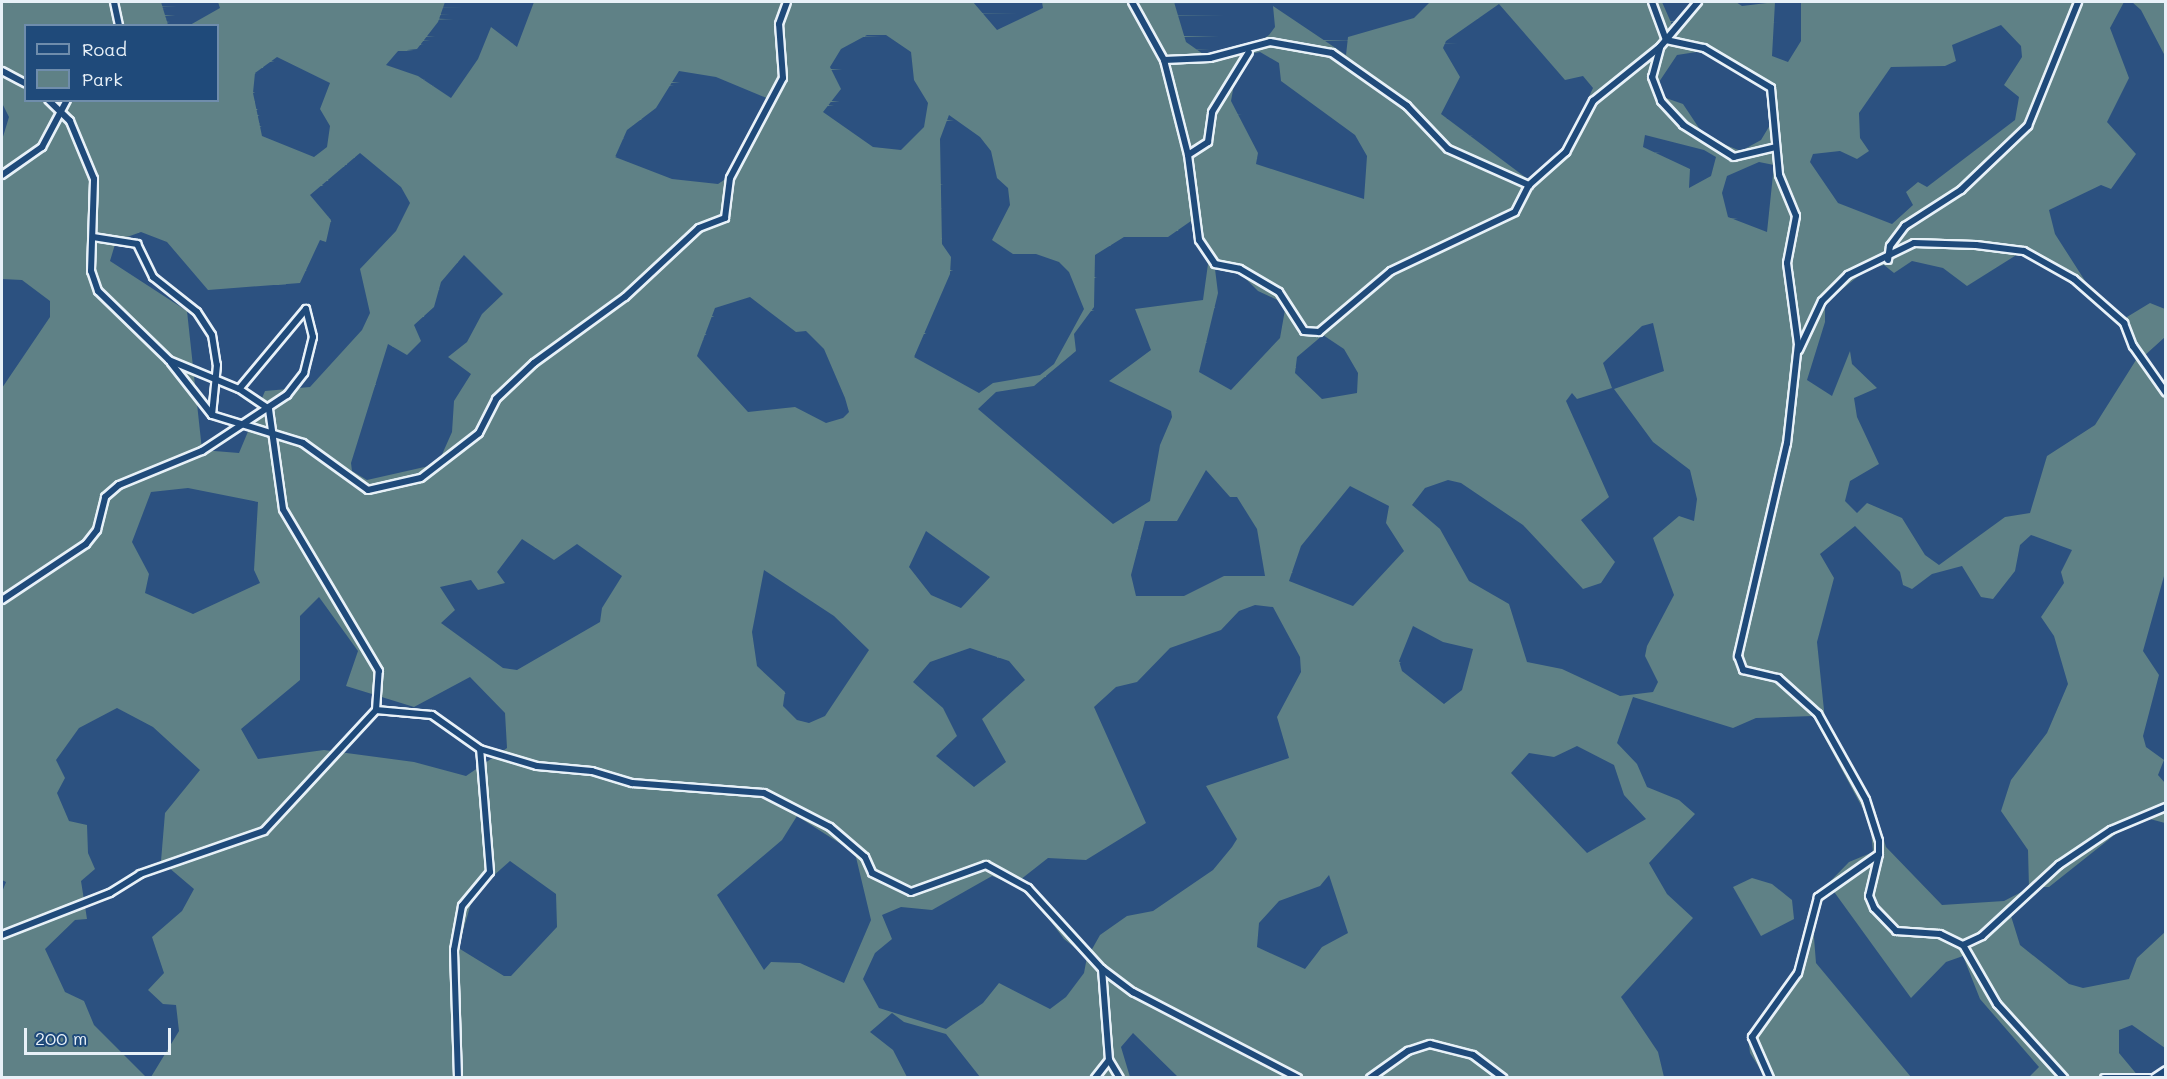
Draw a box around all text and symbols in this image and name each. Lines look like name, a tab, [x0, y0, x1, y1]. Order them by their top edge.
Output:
legend	[24, 24, 219, 102]
text: Road	[82, 37, 127, 61]
text: Park	[82, 67, 123, 91]
scale bar	[27, 1016, 174, 1054]
text: 200 m	[35, 1026, 87, 1050]

